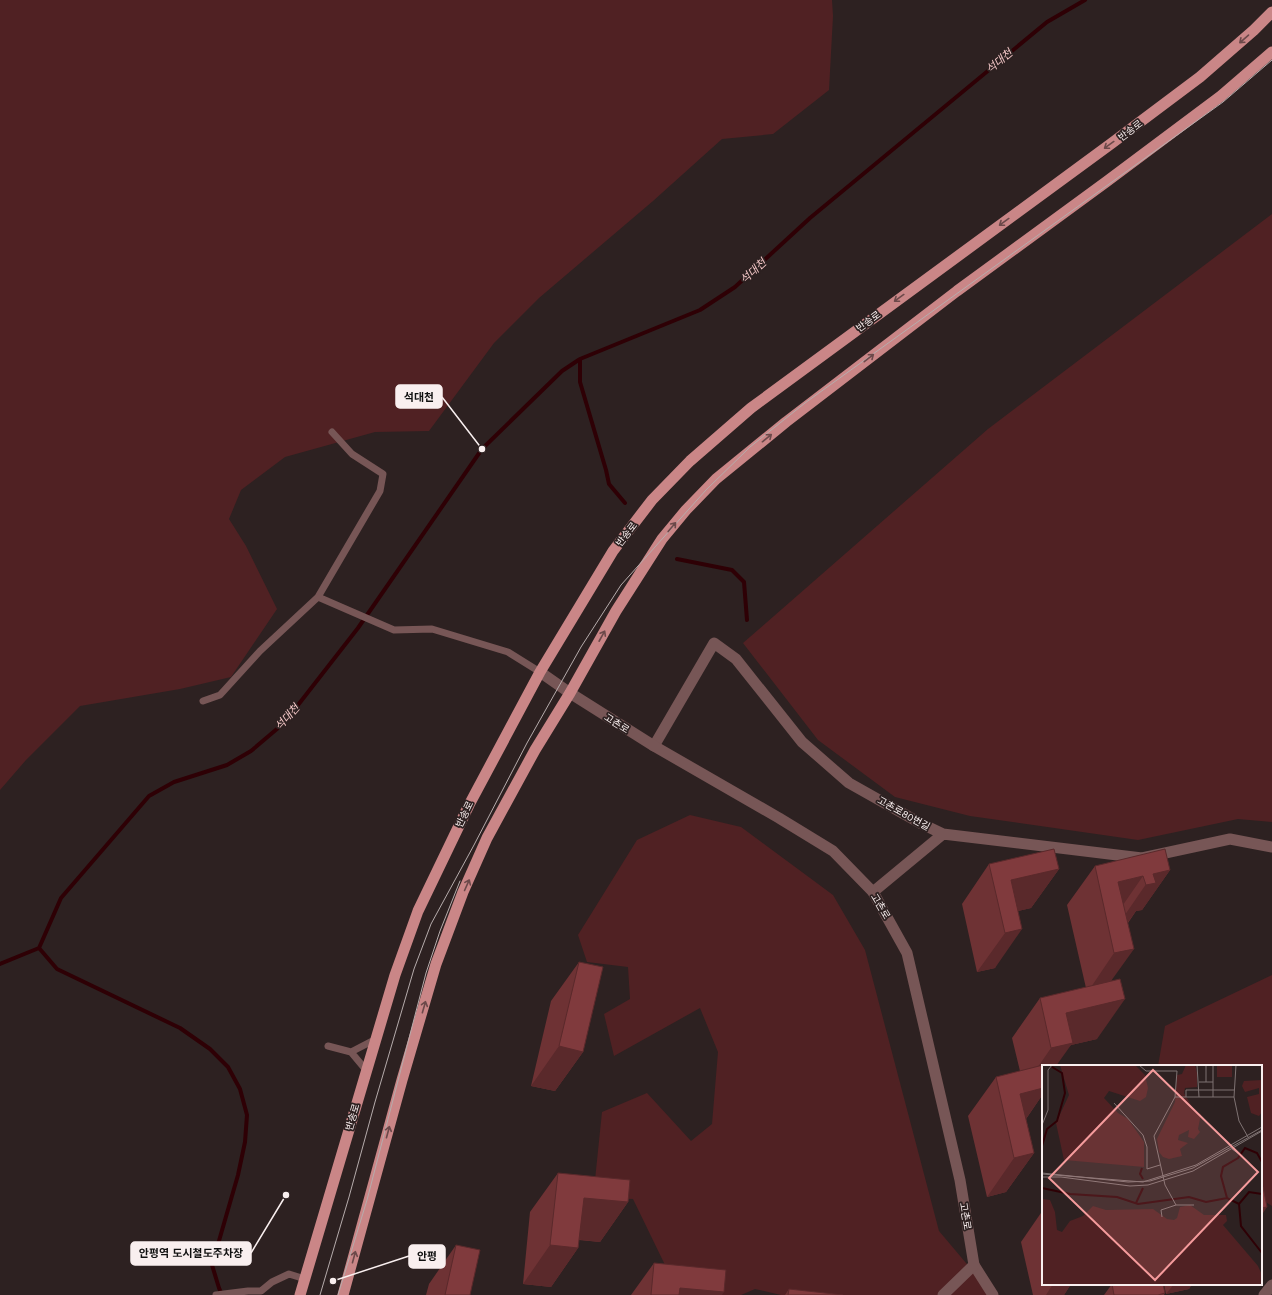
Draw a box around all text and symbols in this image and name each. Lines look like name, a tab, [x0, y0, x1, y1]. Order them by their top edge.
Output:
one-way arrow	[1239, 34, 1249, 43]
water label: 석대천	[984, 45, 1017, 76]
street label: 반송로	[1116, 118, 1145, 143]
one-way arrow	[1104, 141, 1115, 149]
one-way arrow	[999, 218, 1010, 226]
water label: 석대천	[738, 255, 770, 286]
one-way arrow	[894, 294, 905, 303]
street label: 반송로	[854, 309, 883, 334]
one-way arrow	[864, 354, 875, 363]
callout: 석대천	[396, 385, 442, 408]
text: 석대천	[404, 391, 434, 404]
one-way arrow	[761, 434, 772, 442]
street label: 반송로	[614, 520, 639, 549]
one-way arrow	[668, 522, 677, 532]
one-way arrow	[599, 630, 606, 642]
water label: 석대천	[272, 700, 304, 733]
street label: 고촌로	[602, 711, 631, 735]
street label: 고촌로80번길	[876, 794, 932, 832]
street label: 반송로	[453, 799, 475, 829]
one-way arrow	[464, 879, 471, 891]
street label: 고촌로	[869, 892, 892, 921]
one-way arrow	[420, 1001, 428, 1014]
inset map	[1042, 1065, 1262, 1285]
street label: 반송로	[343, 1102, 362, 1132]
one-way arrow	[385, 1126, 392, 1139]
street label: 고촌로	[958, 1202, 973, 1231]
callout: 안평역 도시철도주차장	[131, 1242, 251, 1265]
callout: 안평	[409, 1245, 445, 1268]
text: 안평역 도시철도주차장	[139, 1247, 243, 1260]
text: 안평	[417, 1250, 437, 1263]
one-way arrow	[351, 1251, 358, 1264]

